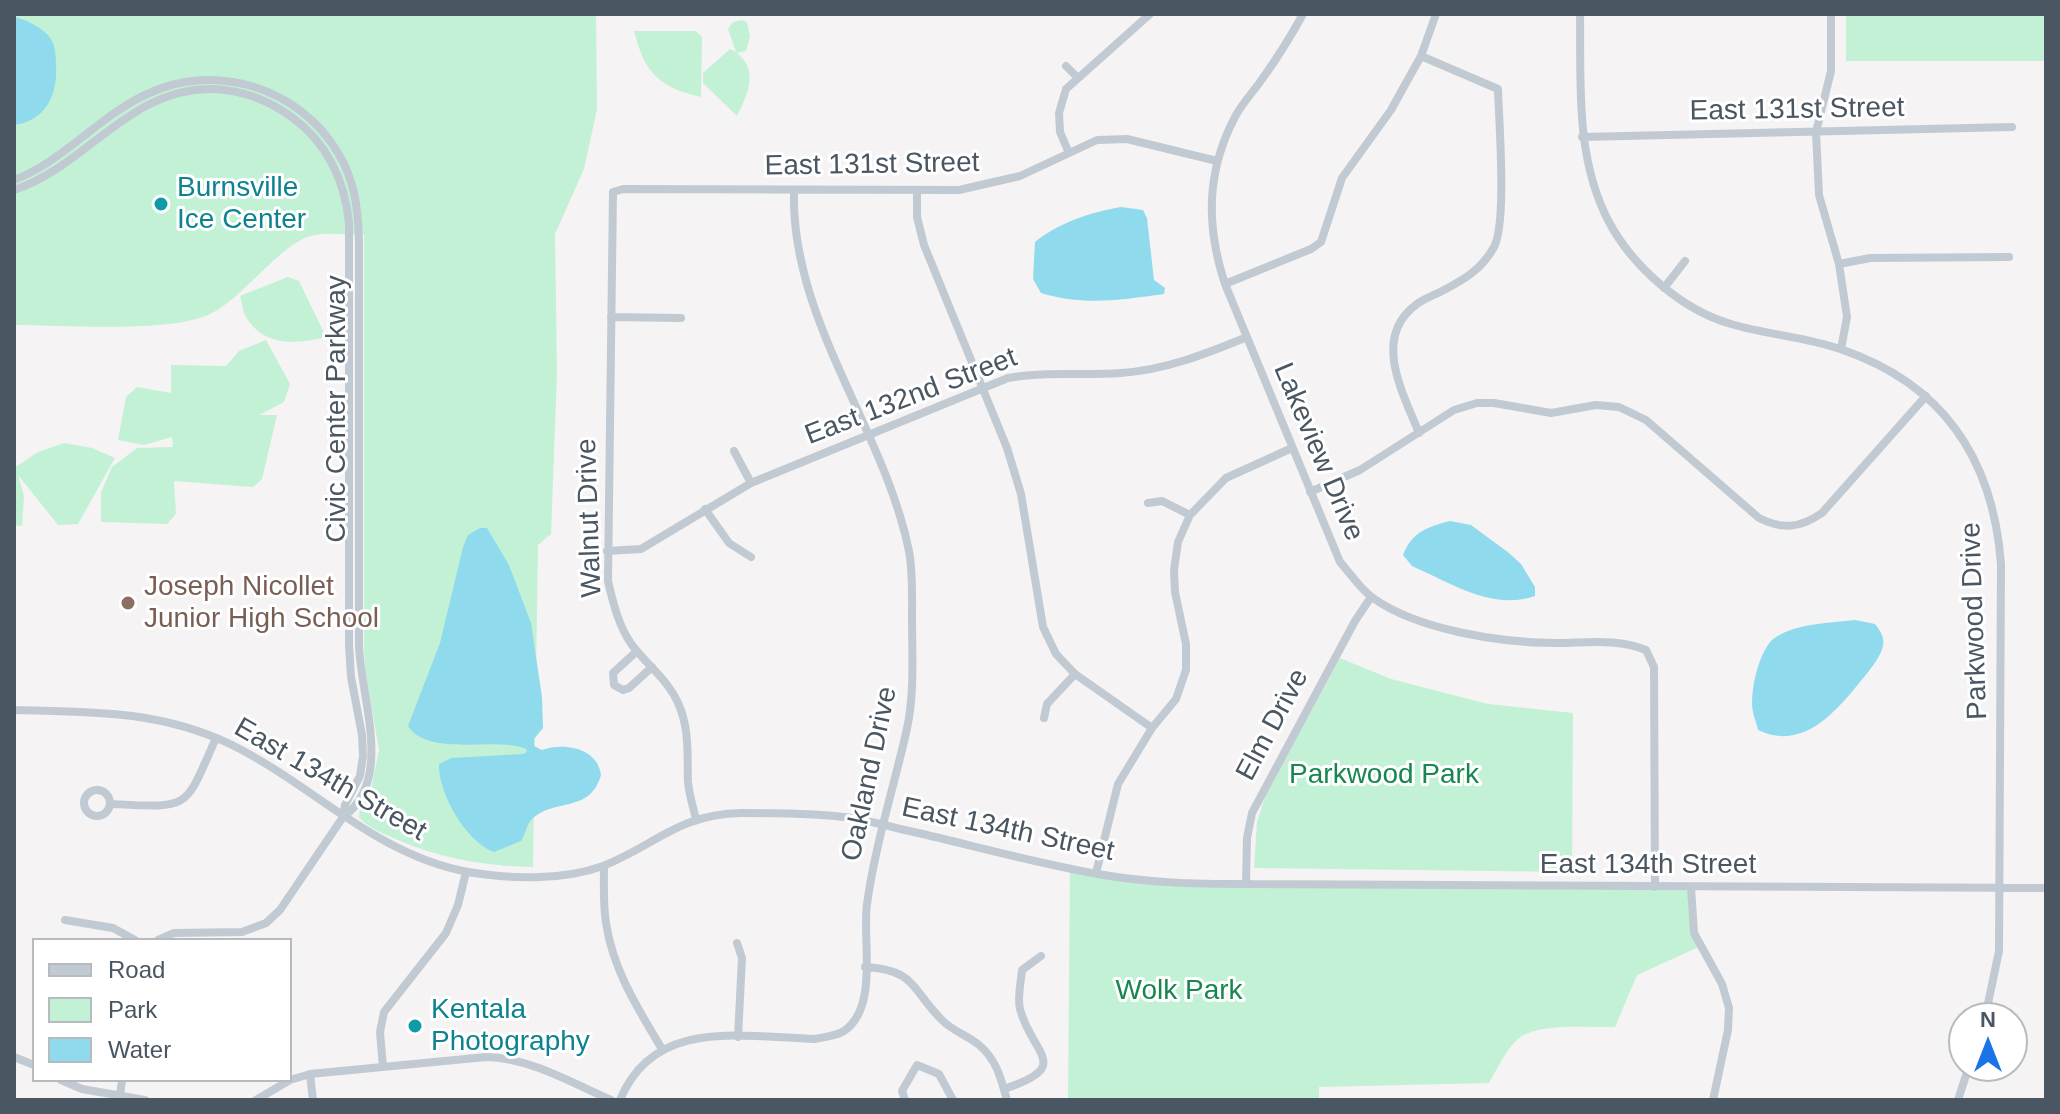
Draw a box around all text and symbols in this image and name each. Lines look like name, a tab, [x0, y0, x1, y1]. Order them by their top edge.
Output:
street label: East 131st Street	[1689, 91, 1905, 129]
street label: East 131st Street	[764, 146, 980, 184]
place label: Burnsville Ice Center	[177, 171, 306, 237]
marker: Burnsville Ice Center	[152, 195, 170, 213]
street label: Civic Center Parkway	[320, 275, 354, 543]
street label: East 132nd Street	[800, 341, 1022, 453]
street label: Lakeview Drive	[1265, 358, 1371, 546]
street label: Walnut Drive	[570, 438, 610, 598]
street label: Parkwood Drive	[1955, 522, 1995, 720]
place label: Joseph Nicollet Junior High School	[144, 570, 379, 636]
marker: Joseph Nicollet Junior High School	[119, 594, 137, 612]
street label: Elm Drive	[1230, 664, 1316, 786]
street label: Oakland Drive	[835, 684, 905, 864]
street label: East 134th Street	[228, 711, 432, 849]
park label: Parkwood Park	[1289, 758, 1479, 792]
street label: East 134th Street	[899, 791, 1117, 869]
street label: East 134th Street	[1540, 848, 1756, 882]
legend	[32, 938, 292, 1082]
text: Road	[108, 956, 165, 983]
park label: Wolk Park	[1115, 974, 1243, 1008]
place label: Kentala Photography	[431, 993, 590, 1059]
text: Park	[108, 996, 157, 1023]
north arrow	[1948, 1002, 2028, 1082]
text: N	[1980, 1007, 1996, 1032]
marker: Kentala Photography	[406, 1017, 424, 1035]
text: Water	[108, 1036, 171, 1063]

